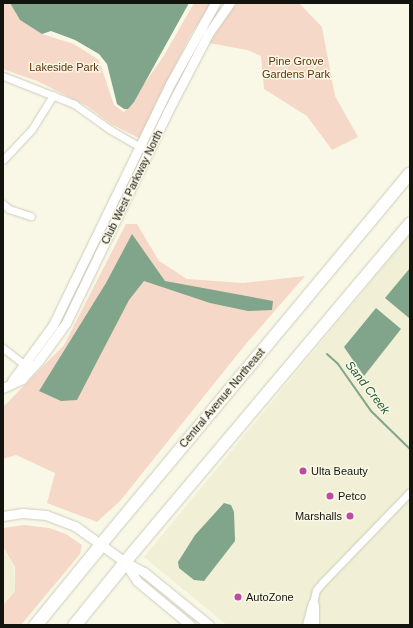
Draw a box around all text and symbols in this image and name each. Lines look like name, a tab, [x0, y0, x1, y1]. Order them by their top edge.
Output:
park label: Pine Grove Gardens Park	[262, 55, 330, 81]
park label: Lakeside Park	[29, 60, 99, 74]
street label: Club West Parkway North	[99, 128, 165, 246]
street label: Central Avenue Northeast	[176, 345, 268, 451]
water label: Sand Creek	[342, 359, 392, 417]
place label: Ulta Beauty	[311, 464, 368, 478]
marker: Ulta Beauty	[298, 466, 308, 476]
place label: Petco	[338, 489, 366, 503]
marker: Petco	[325, 491, 335, 501]
place label: Marshalls	[295, 509, 342, 523]
marker: Marshalls	[345, 511, 355, 521]
place label: AutoZone	[246, 590, 294, 604]
marker: AutoZone	[233, 592, 243, 602]

